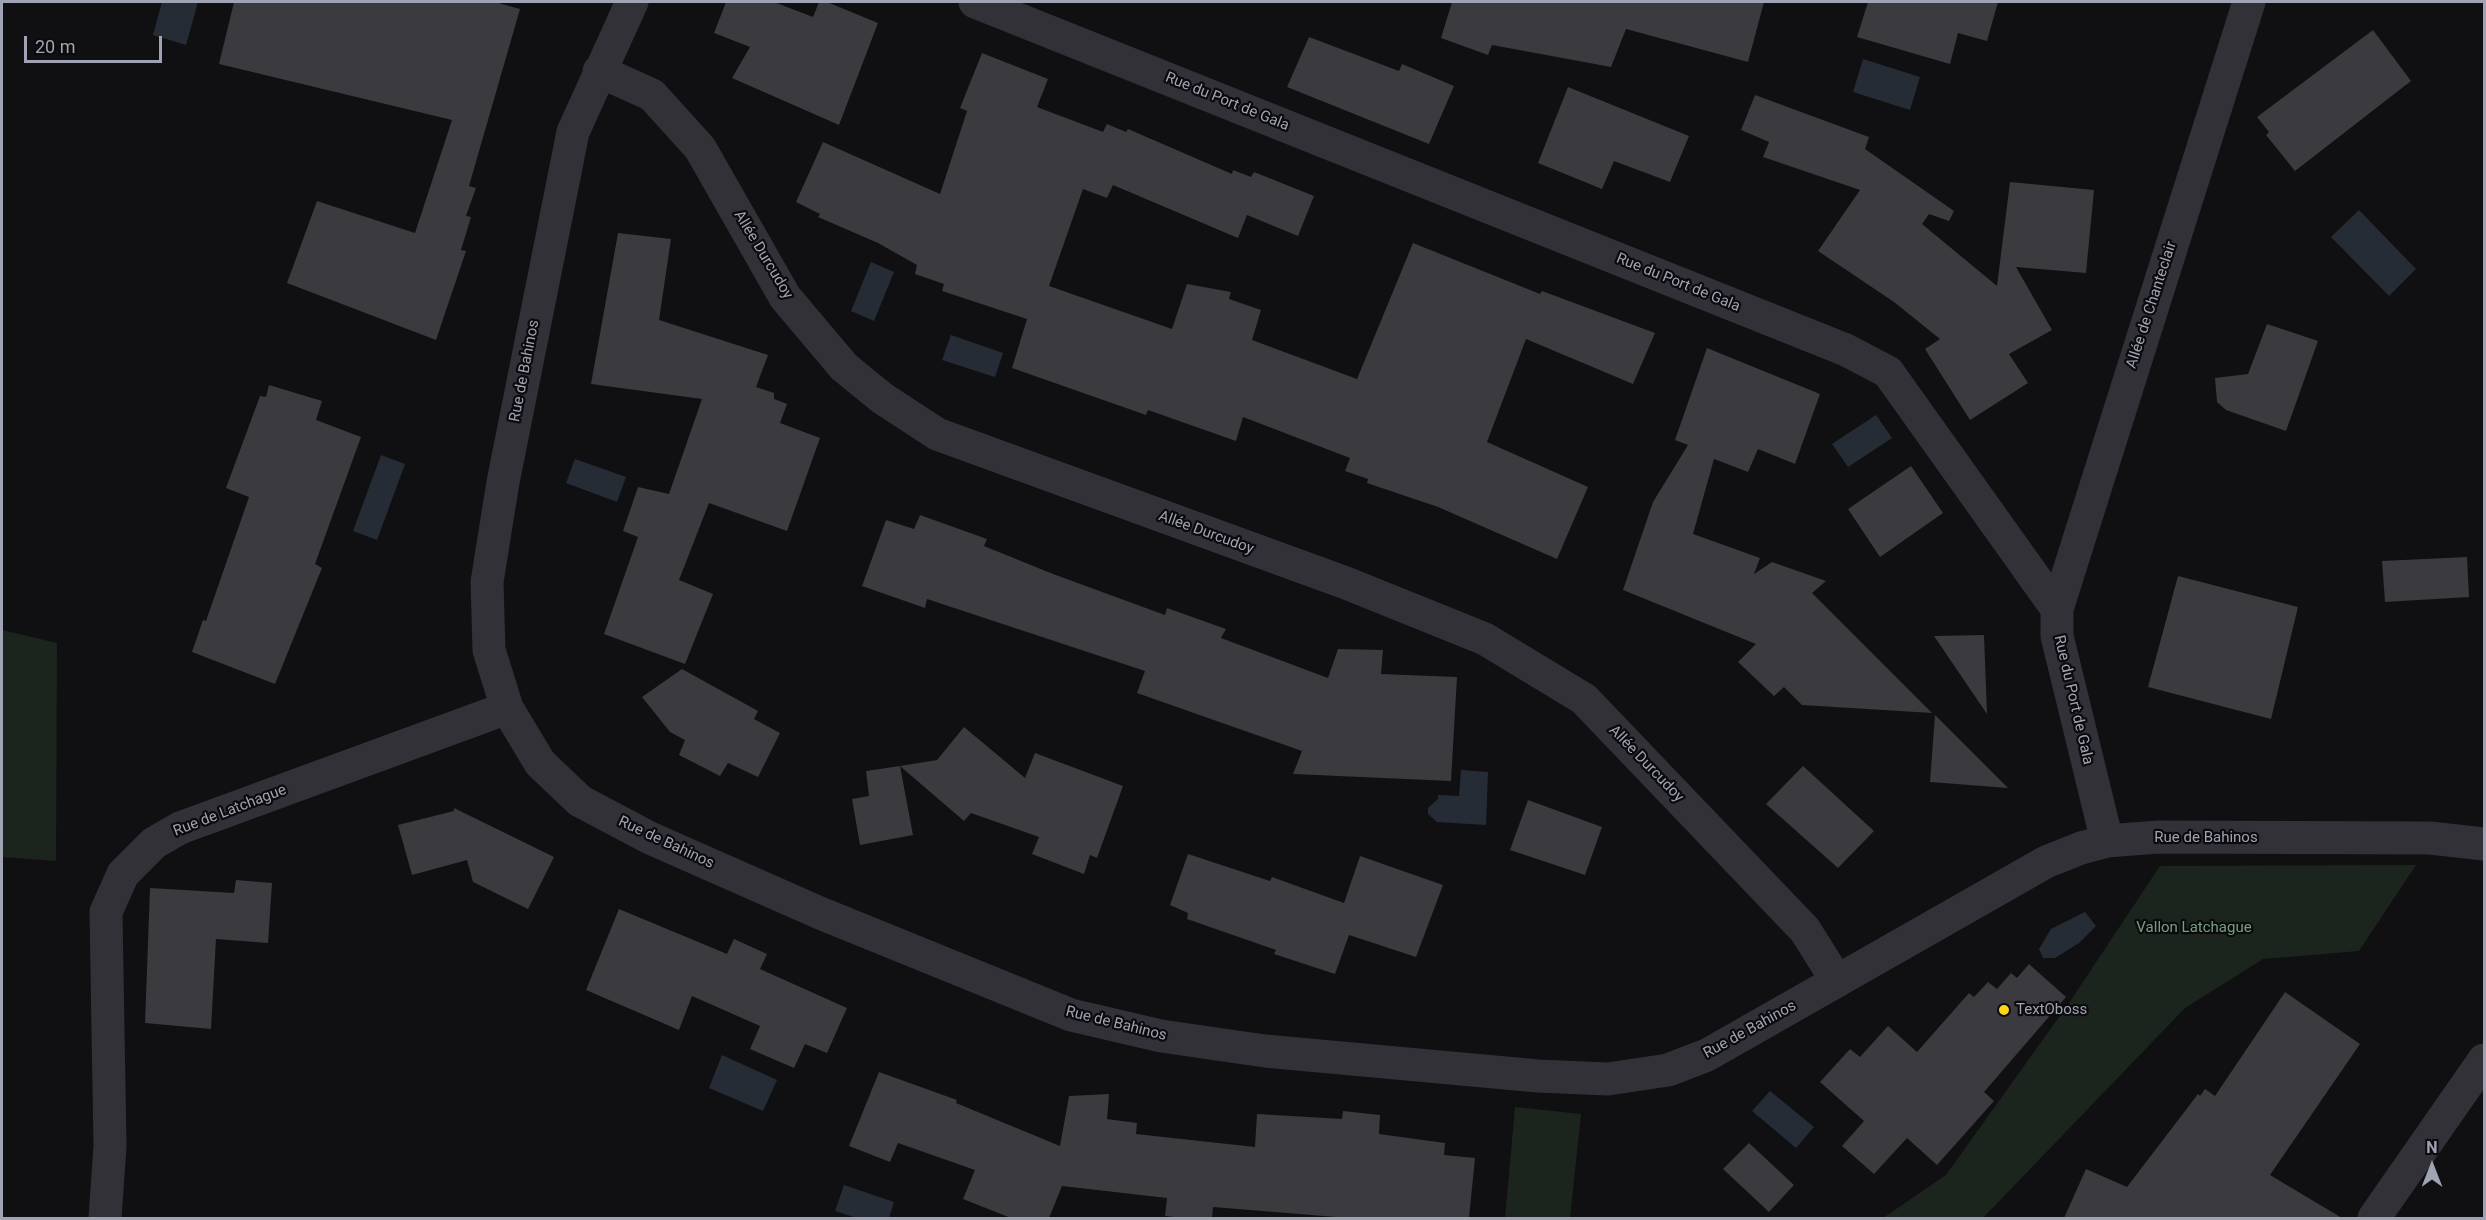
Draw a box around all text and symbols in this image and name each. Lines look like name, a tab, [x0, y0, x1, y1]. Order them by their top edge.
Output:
scale bar	[27, 24, 165, 62]
text: 20 m	[35, 36, 75, 57]
street label: Rue du Port de Gala	[1162, 69, 1292, 135]
street label: Allée Durcudoy	[730, 208, 796, 302]
street label: Allée de Chanteclair	[2123, 239, 2181, 371]
street label: Rue du Port de Gala	[1613, 250, 1743, 316]
street label: Rue de Bahinos	[506, 319, 544, 423]
street label: Allée Durcudoy	[1156, 507, 1256, 559]
street label: Rue du Port de Gala	[2049, 634, 2097, 766]
street label: Allée Durcudoy	[1605, 722, 1687, 806]
street label: Rue de Latchague	[171, 781, 289, 841]
street label: Rue de Bahinos	[615, 813, 717, 873]
street label: Rue de Bahinos	[2154, 829, 2258, 847]
park label: Vallon Latchague	[2136, 919, 2252, 937]
street label: Rue de Bahinos	[1700, 997, 1800, 1063]
place label: TextOboss	[2016, 1001, 2087, 1019]
street label: Rue de Bahinos	[1064, 1003, 1168, 1045]
marker: TextOboss	[1997, 1003, 2011, 1017]
north arrow	[2402, 1136, 2462, 1196]
text: N	[2426, 1138, 2438, 1157]

